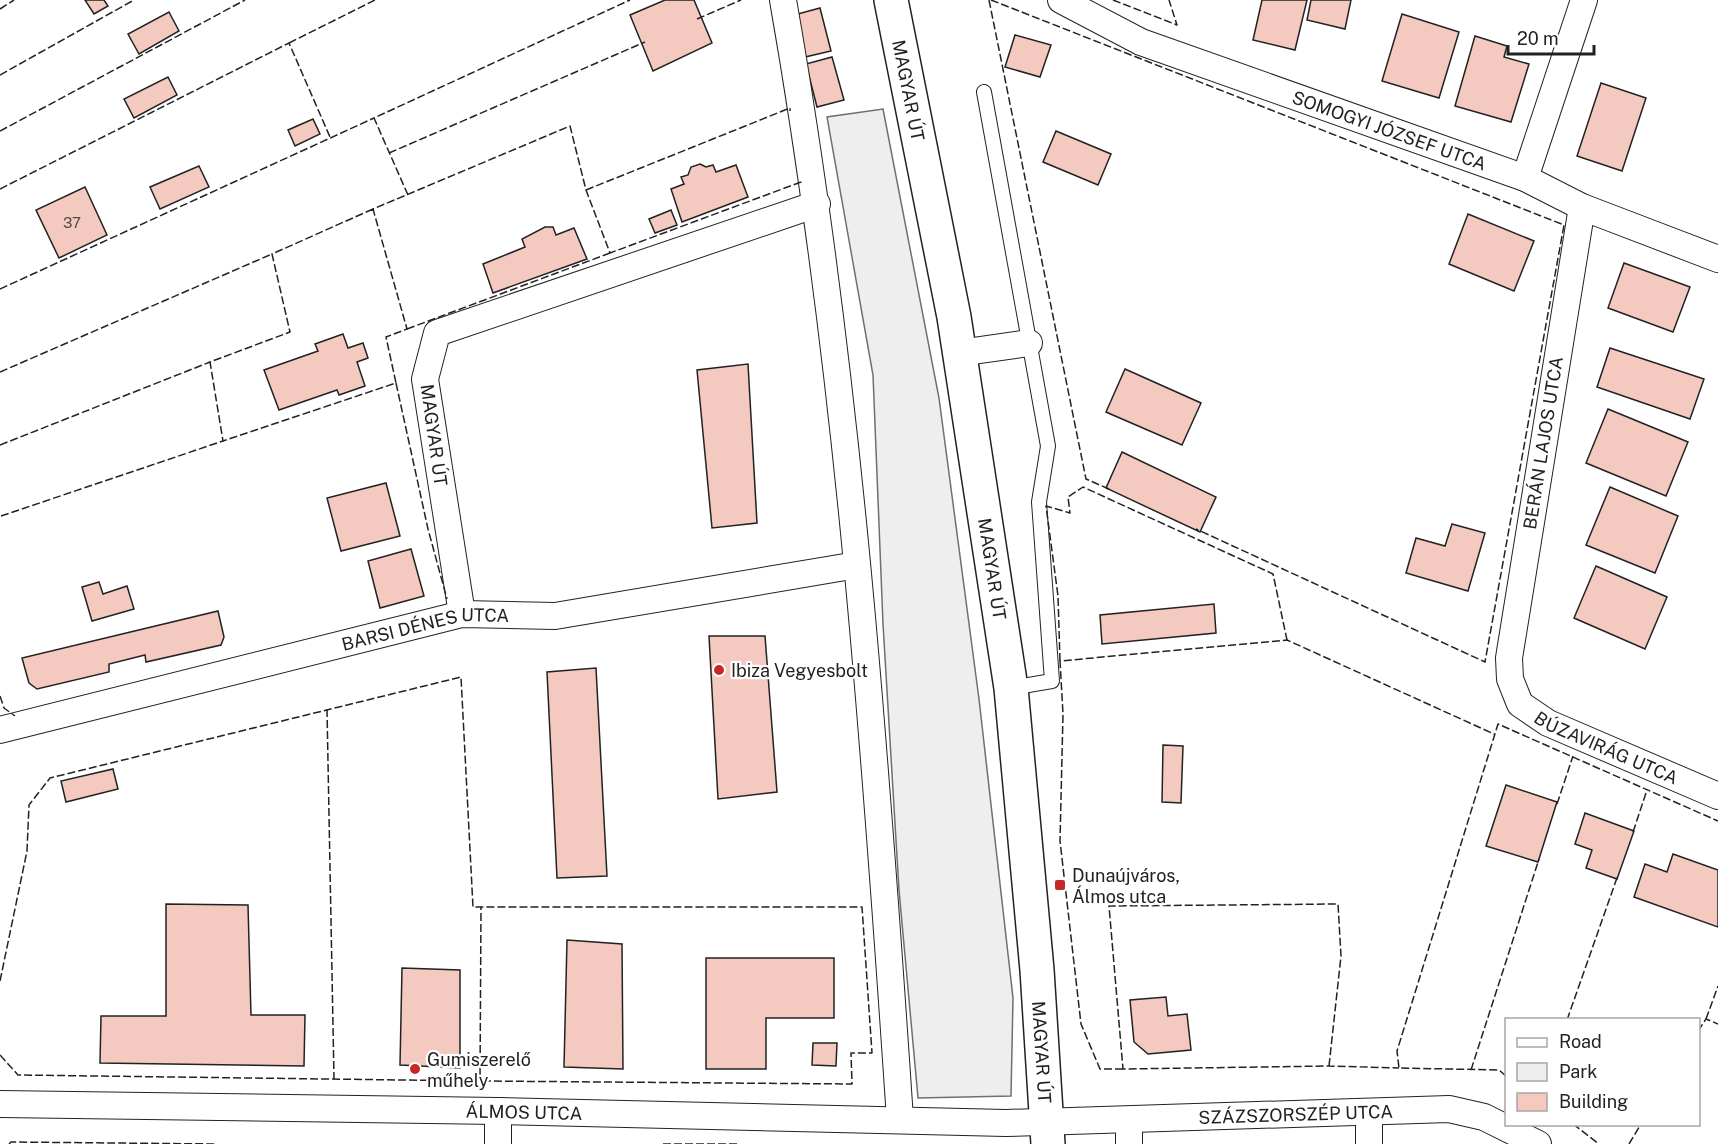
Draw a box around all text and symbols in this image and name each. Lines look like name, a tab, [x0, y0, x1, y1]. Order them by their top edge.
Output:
scale bar	[1508, 18, 1594, 56]
text: 20 m	[1517, 28, 1559, 49]
street label: MAGYAR ÚT	[889, 38, 929, 143]
street label: SOMOGYI JÓZSEF UTCA	[1290, 86, 1490, 174]
house number: 37	[63, 214, 81, 231]
street label: BERÁN LAJOS UTCA	[1518, 355, 1567, 531]
street label: MAGYAR ÚT	[416, 383, 453, 488]
street label: MAGYAR ÚT	[975, 516, 1011, 622]
street label: BARSI DÉNES UTCA	[339, 603, 510, 654]
place label: Ibiza Vegyesbolt	[731, 660, 868, 681]
marker: Ibiza Vegyesbolt	[712, 663, 726, 677]
street label: BÚZAVIRÁG UTCA	[1531, 707, 1681, 788]
place label: Dunaújváros, Álmos utca	[1072, 865, 1180, 907]
marker: Dunaújváros, Álmos utca	[1053, 878, 1067, 892]
street label: MAGYAR ÚT	[1028, 1000, 1056, 1104]
legend	[1505, 1018, 1700, 1126]
text: Road	[1559, 1031, 1602, 1052]
place label: Gumiszerelő műhely	[427, 1049, 531, 1091]
text: Park	[1559, 1061, 1597, 1082]
marker: Gumiszerelő műhely	[408, 1062, 422, 1076]
text: Building	[1559, 1091, 1628, 1112]
street label: ÁLMOS UTCA	[465, 1099, 583, 1123]
street label: SZÁZSZORSZÉP UTCA	[1198, 1100, 1394, 1127]

